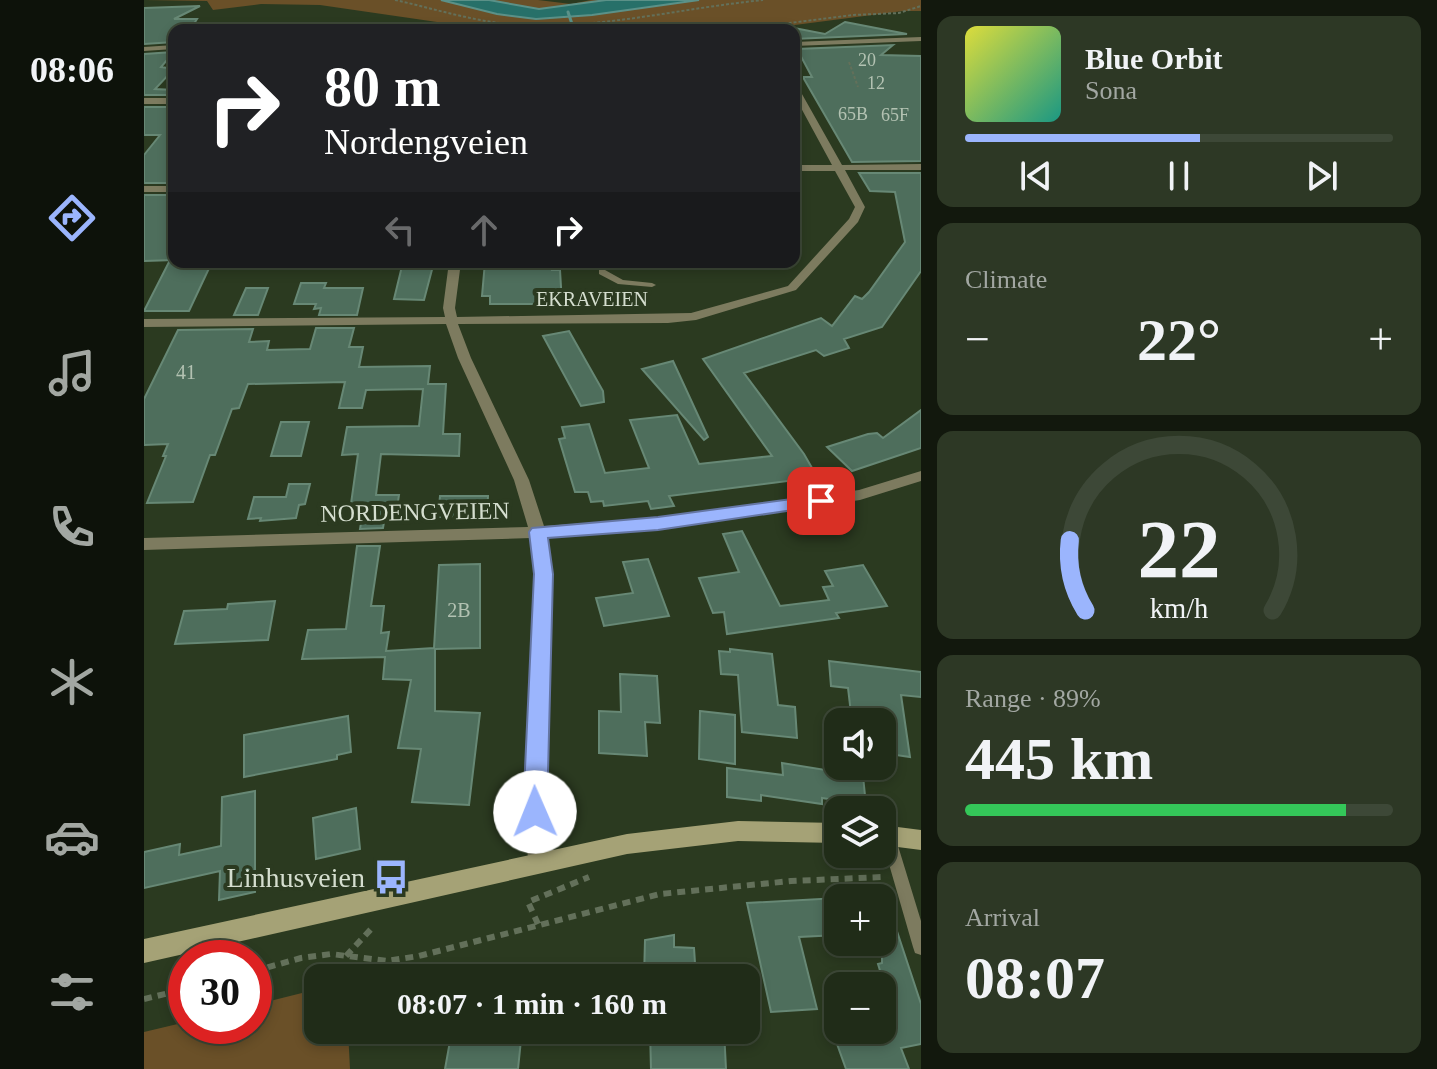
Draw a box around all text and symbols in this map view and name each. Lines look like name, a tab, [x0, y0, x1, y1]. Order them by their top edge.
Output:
text: Blue Orbit	[1085, 42, 1223, 75]
text: 08:06	[30, 50, 114, 90]
house number: 20	[858, 50, 876, 70]
icon: right	[192, 56, 296, 160]
text: 80 m	[324, 56, 441, 118]
house number: 12	[867, 73, 885, 93]
text: Sona	[1085, 76, 1137, 105]
house number: 65B	[838, 104, 868, 124]
house number: 65F	[881, 105, 909, 125]
text: Nordengveien	[324, 122, 528, 162]
icon: previous	[1014, 154, 1058, 198]
icon: pause	[1157, 154, 1201, 198]
icon: next	[1300, 154, 1344, 198]
icon: directions	[44, 190, 100, 246]
icon: left	[378, 208, 422, 252]
icon: ahead	[462, 208, 506, 252]
icon: right	[546, 208, 590, 252]
text: Climate	[965, 265, 1047, 294]
street label: EKRAVEIEN	[536, 288, 648, 310]
text: 22°	[1137, 307, 1221, 373]
text: −	[965, 315, 990, 364]
text: +	[1368, 315, 1393, 364]
icon: music	[44, 345, 100, 401]
house number: 41	[176, 361, 196, 383]
pin	[787, 467, 855, 535]
icon: arrive	[799, 479, 843, 523]
street label: NORDENGVEIEN	[320, 497, 510, 527]
icon: phone	[44, 499, 100, 555]
text: 22	[1137, 502, 1221, 594]
text: km/h	[1150, 593, 1208, 624]
house number: 2B	[447, 599, 471, 621]
icon: climate	[44, 654, 100, 710]
text: Range · 89%	[965, 684, 1101, 713]
map controls	[824, 708, 896, 1044]
button: sound	[824, 708, 896, 780]
text: 445 km	[965, 726, 1153, 792]
position arrow	[493, 770, 577, 854]
button: layers	[824, 796, 896, 868]
icon: car	[44, 809, 100, 865]
bus stop icon: Linhusveien	[372, 858, 410, 896]
place label: Linhusveien	[227, 862, 365, 893]
button: +	[824, 884, 896, 956]
text: Arrival	[965, 903, 1040, 932]
speed limit sign: 30	[168, 940, 272, 1044]
text: 08:07	[965, 945, 1105, 1011]
icon: filters	[44, 964, 100, 1020]
button: −	[824, 972, 896, 1044]
text: 08:07 · 1 min · 160 m	[397, 987, 667, 1020]

